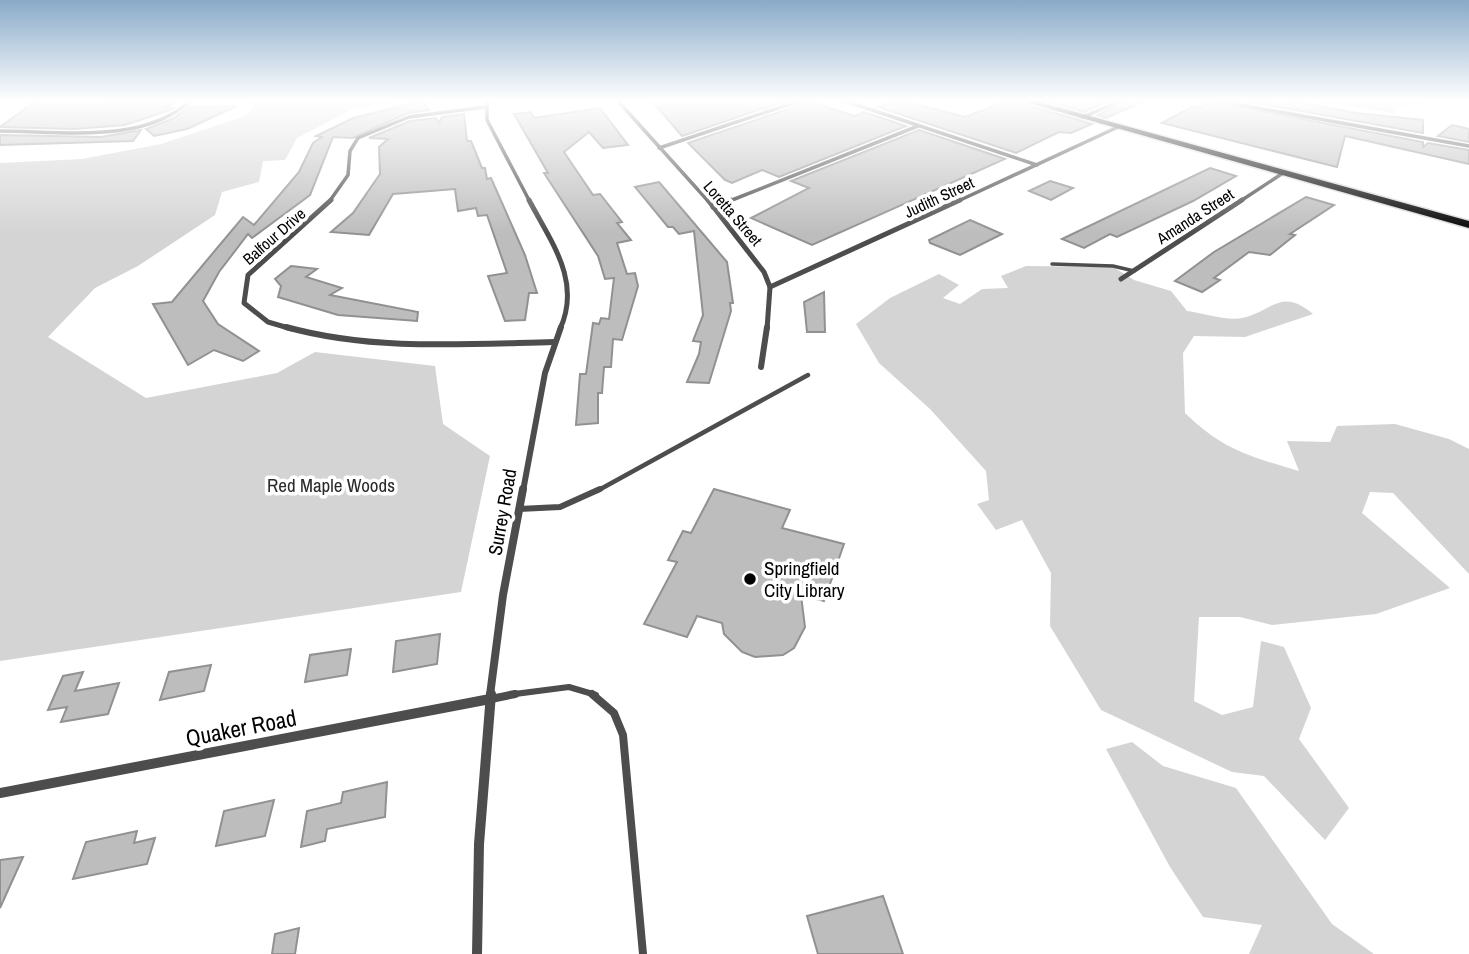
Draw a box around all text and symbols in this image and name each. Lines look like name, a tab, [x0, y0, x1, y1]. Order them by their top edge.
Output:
street label: Judith Street	[901, 171, 978, 223]
street label: Loretta Street	[699, 176, 768, 250]
street label: Amanda Street	[1151, 183, 1238, 250]
street label: Balfour Drive	[238, 203, 310, 269]
street label: Surrey Road	[482, 467, 522, 557]
park label: Red Maple Woods	[267, 472, 395, 498]
place label: Springfield City Library	[764, 555, 845, 603]
marker: Springfield City Library	[742, 571, 758, 587]
street label: Quaker Road	[183, 702, 299, 753]

